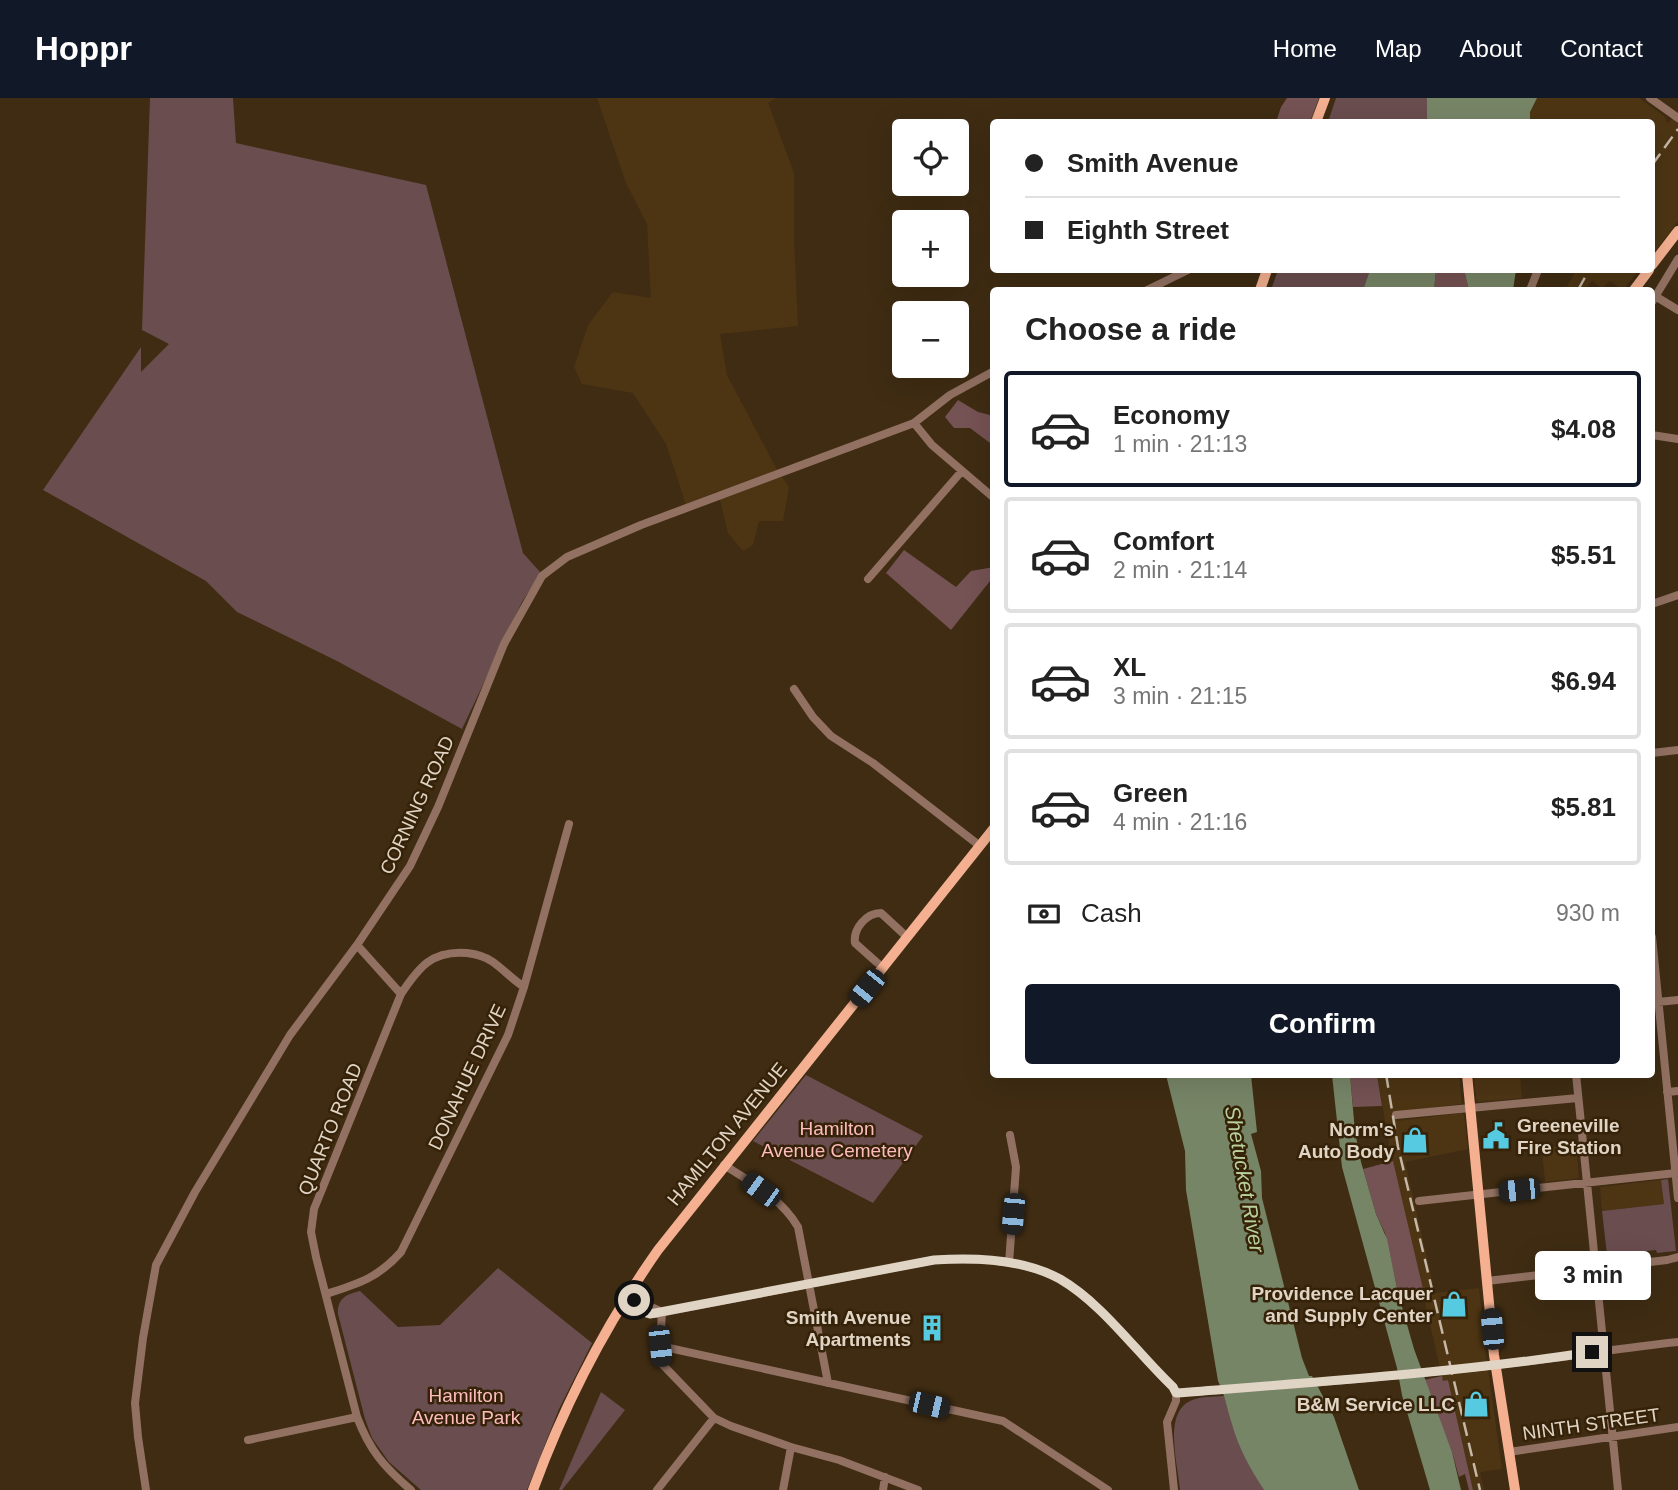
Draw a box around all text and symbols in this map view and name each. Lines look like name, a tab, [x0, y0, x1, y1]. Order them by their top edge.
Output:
text: Hoppr	[35, 30, 132, 67]
text: Home	[1273, 35, 1337, 62]
text: Map	[1375, 35, 1422, 62]
text: About	[1460, 35, 1522, 62]
text: Contact	[1560, 35, 1643, 62]
map controls	[892, 119, 969, 378]
button: locate	[892, 119, 969, 196]
text: Smith Avenue	[1067, 148, 1238, 178]
button: +	[892, 210, 969, 287]
text: Eighth Street	[1067, 215, 1229, 245]
button: −	[892, 301, 969, 378]
text: Choose a ride	[1025, 311, 1237, 347]
icon: car	[1029, 398, 1092, 461]
text: Economy	[1113, 400, 1230, 430]
text: $4.08	[1551, 414, 1616, 444]
text: 1 min · 21:13	[1113, 431, 1247, 457]
icon: car	[1029, 524, 1092, 587]
text: Comfort	[1113, 526, 1214, 556]
text: $5.51	[1551, 540, 1616, 570]
text: 2 min · 21:14	[1113, 557, 1247, 583]
icon: car	[1029, 650, 1092, 713]
text: XL	[1113, 652, 1146, 682]
text: $6.94	[1551, 666, 1616, 696]
text: 3 min · 21:15	[1113, 683, 1247, 709]
street label: CORNING ROAD	[376, 733, 458, 877]
icon: car	[1029, 776, 1092, 839]
text: Green	[1113, 778, 1188, 808]
text: $5.81	[1551, 792, 1616, 822]
text: 4 min · 21:16	[1113, 809, 1247, 835]
icon: cash	[1025, 895, 1063, 933]
text: Cash	[1081, 898, 1142, 928]
text: 930 m	[1556, 900, 1620, 926]
car	[846, 965, 889, 1011]
button: Confirm	[1025, 984, 1620, 1064]
street label: DONAHUE DRIVE	[424, 1001, 510, 1153]
street label: HAMILTON AVENUE	[663, 1058, 791, 1210]
street label: QUARTO ROAD	[294, 1060, 366, 1198]
water label: Shetucket River	[1221, 1104, 1269, 1255]
place label: Greeneville Fire Station	[1517, 1115, 1622, 1158]
park label: Hamilton Avenue Cemetery	[761, 1118, 913, 1161]
place label: Norm's Auto Body	[1298, 1119, 1394, 1162]
public building icon: Greeneville Fire Station	[1481, 1121, 1511, 1151]
shop icon: Norm's Auto Body	[1400, 1125, 1430, 1155]
car	[738, 1169, 785, 1211]
car	[1498, 1177, 1541, 1203]
car	[1001, 1192, 1026, 1236]
callout: 3 min	[1534, 1250, 1650, 1300]
text: 3 min	[1563, 1262, 1623, 1288]
place label: Providence Lacquer and Supply Center	[1251, 1283, 1434, 1326]
route start	[618, 1284, 650, 1316]
shop icon: Providence Lacquer and Supply Center	[1439, 1289, 1469, 1319]
place label: Smith Avenue Apartments	[786, 1307, 911, 1350]
car	[1480, 1307, 1505, 1351]
building icon: Smith Avenue Apartments	[917, 1313, 947, 1343]
car	[648, 1324, 673, 1368]
route end	[1576, 1336, 1608, 1368]
park label: Hamilton Avenue Park	[412, 1385, 521, 1428]
shop icon: B&M Service LLC	[1461, 1389, 1491, 1419]
car	[907, 1390, 952, 1420]
place label: B&M Service LLC	[1297, 1394, 1455, 1415]
street label: NINTH STREET	[1521, 1404, 1661, 1444]

